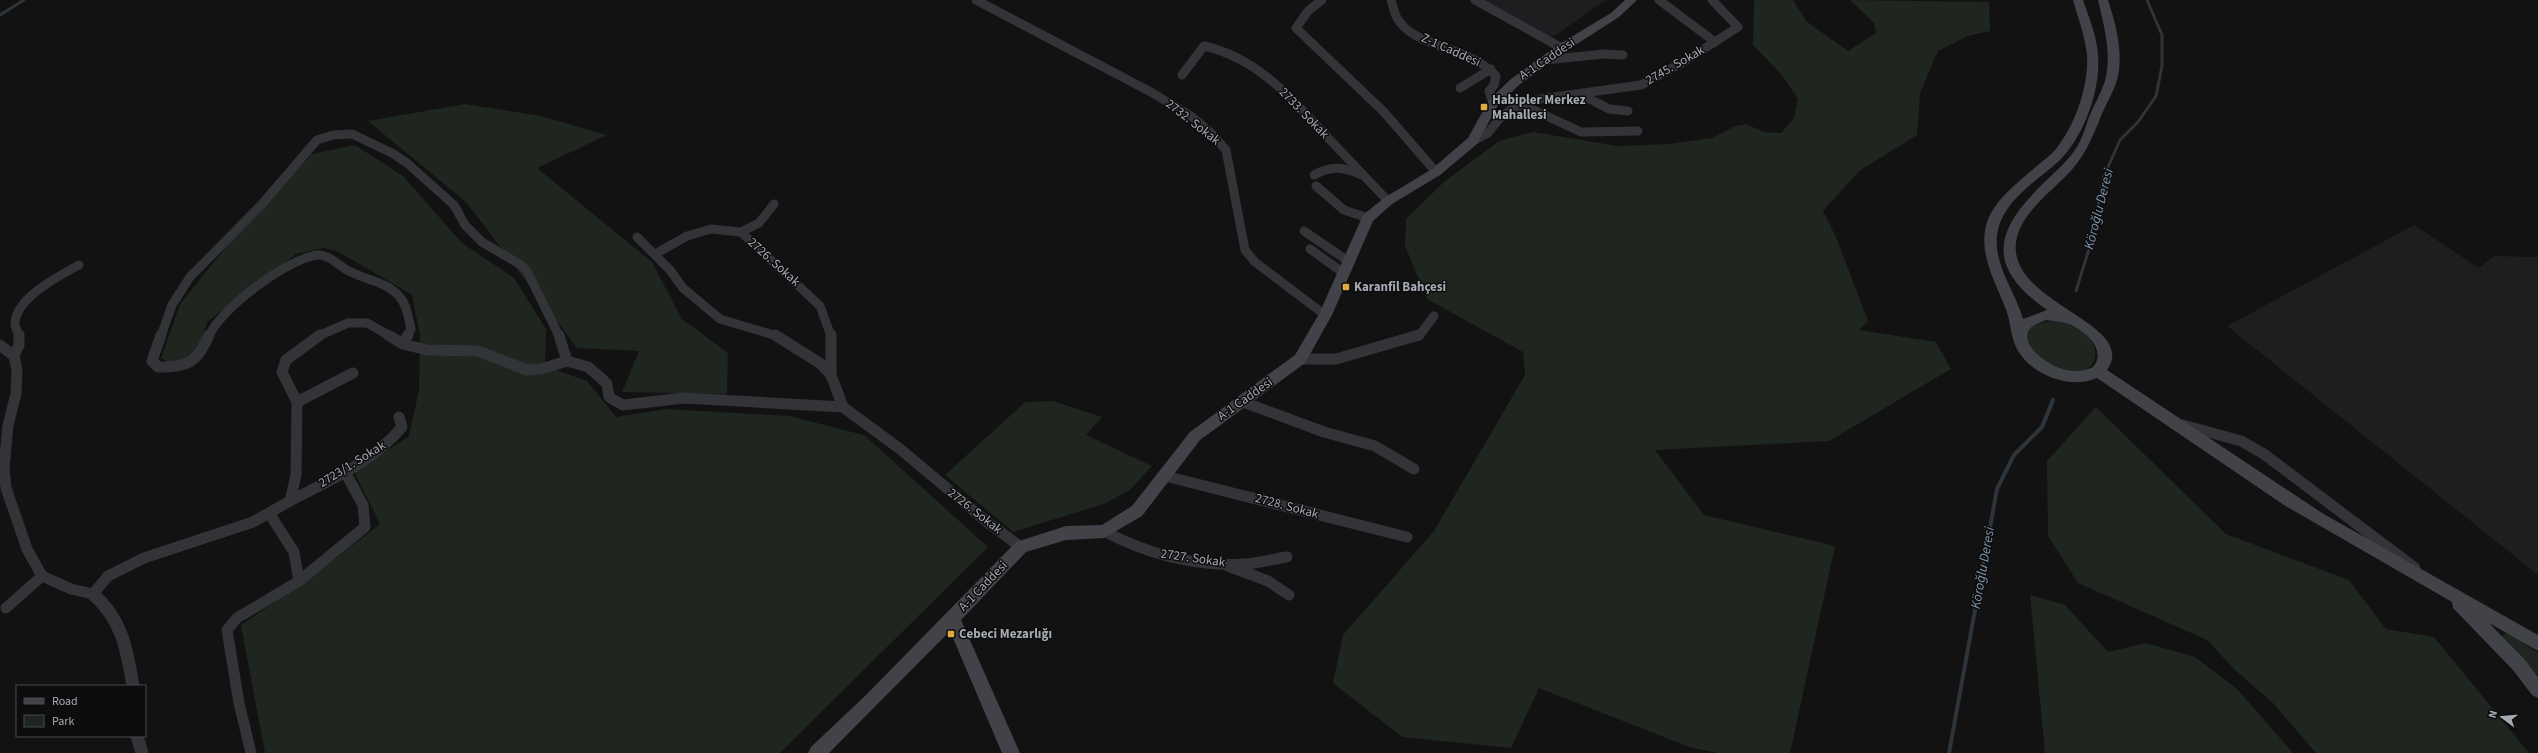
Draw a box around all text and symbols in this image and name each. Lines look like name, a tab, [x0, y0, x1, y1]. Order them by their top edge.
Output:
street label: Z-1 Caddesi	[1418, 29, 1484, 71]
street label: A-1 Caddesi	[1516, 34, 1578, 84]
street label: 2745. Sokak	[1642, 41, 1708, 89]
street label: 2733. Sokak	[1275, 83, 1333, 143]
place label: Habipler Merkez Mahallesi	[1492, 91, 1586, 124]
street label: 2732. Sokak	[1162, 95, 1225, 149]
marker: Habipler Merkez Mahallesi	[1479, 102, 1489, 112]
water label: Köroğlu Deresi	[2079, 166, 2119, 252]
street label: 2726. Sokak	[744, 234, 805, 291]
place label: Karanfil Bahçesi	[1354, 278, 1446, 296]
marker: Karanfil Bahçesi	[1341, 282, 1351, 292]
street label: A-1 Caddesi	[1214, 373, 1276, 425]
street label: 2723/1. Sokak	[315, 436, 389, 492]
street label: 2726. Sokak	[944, 484, 1007, 538]
street label: 2728. Sokak	[1253, 489, 1321, 523]
water label: Köroğlu Deresi	[1966, 525, 2000, 611]
street label: 2727. Sokak	[1160, 545, 1227, 572]
street label: A-1 Caddesi	[954, 557, 1012, 615]
place label: Cebeci Mezarlığı	[959, 625, 1052, 643]
marker: Cebeci Mezarlığı	[946, 629, 956, 639]
legend	[16, 685, 146, 737]
text: Road	[52, 693, 78, 710]
north arrow	[2482, 697, 2522, 737]
text: N	[2485, 709, 2501, 720]
text: Park	[52, 713, 74, 730]

